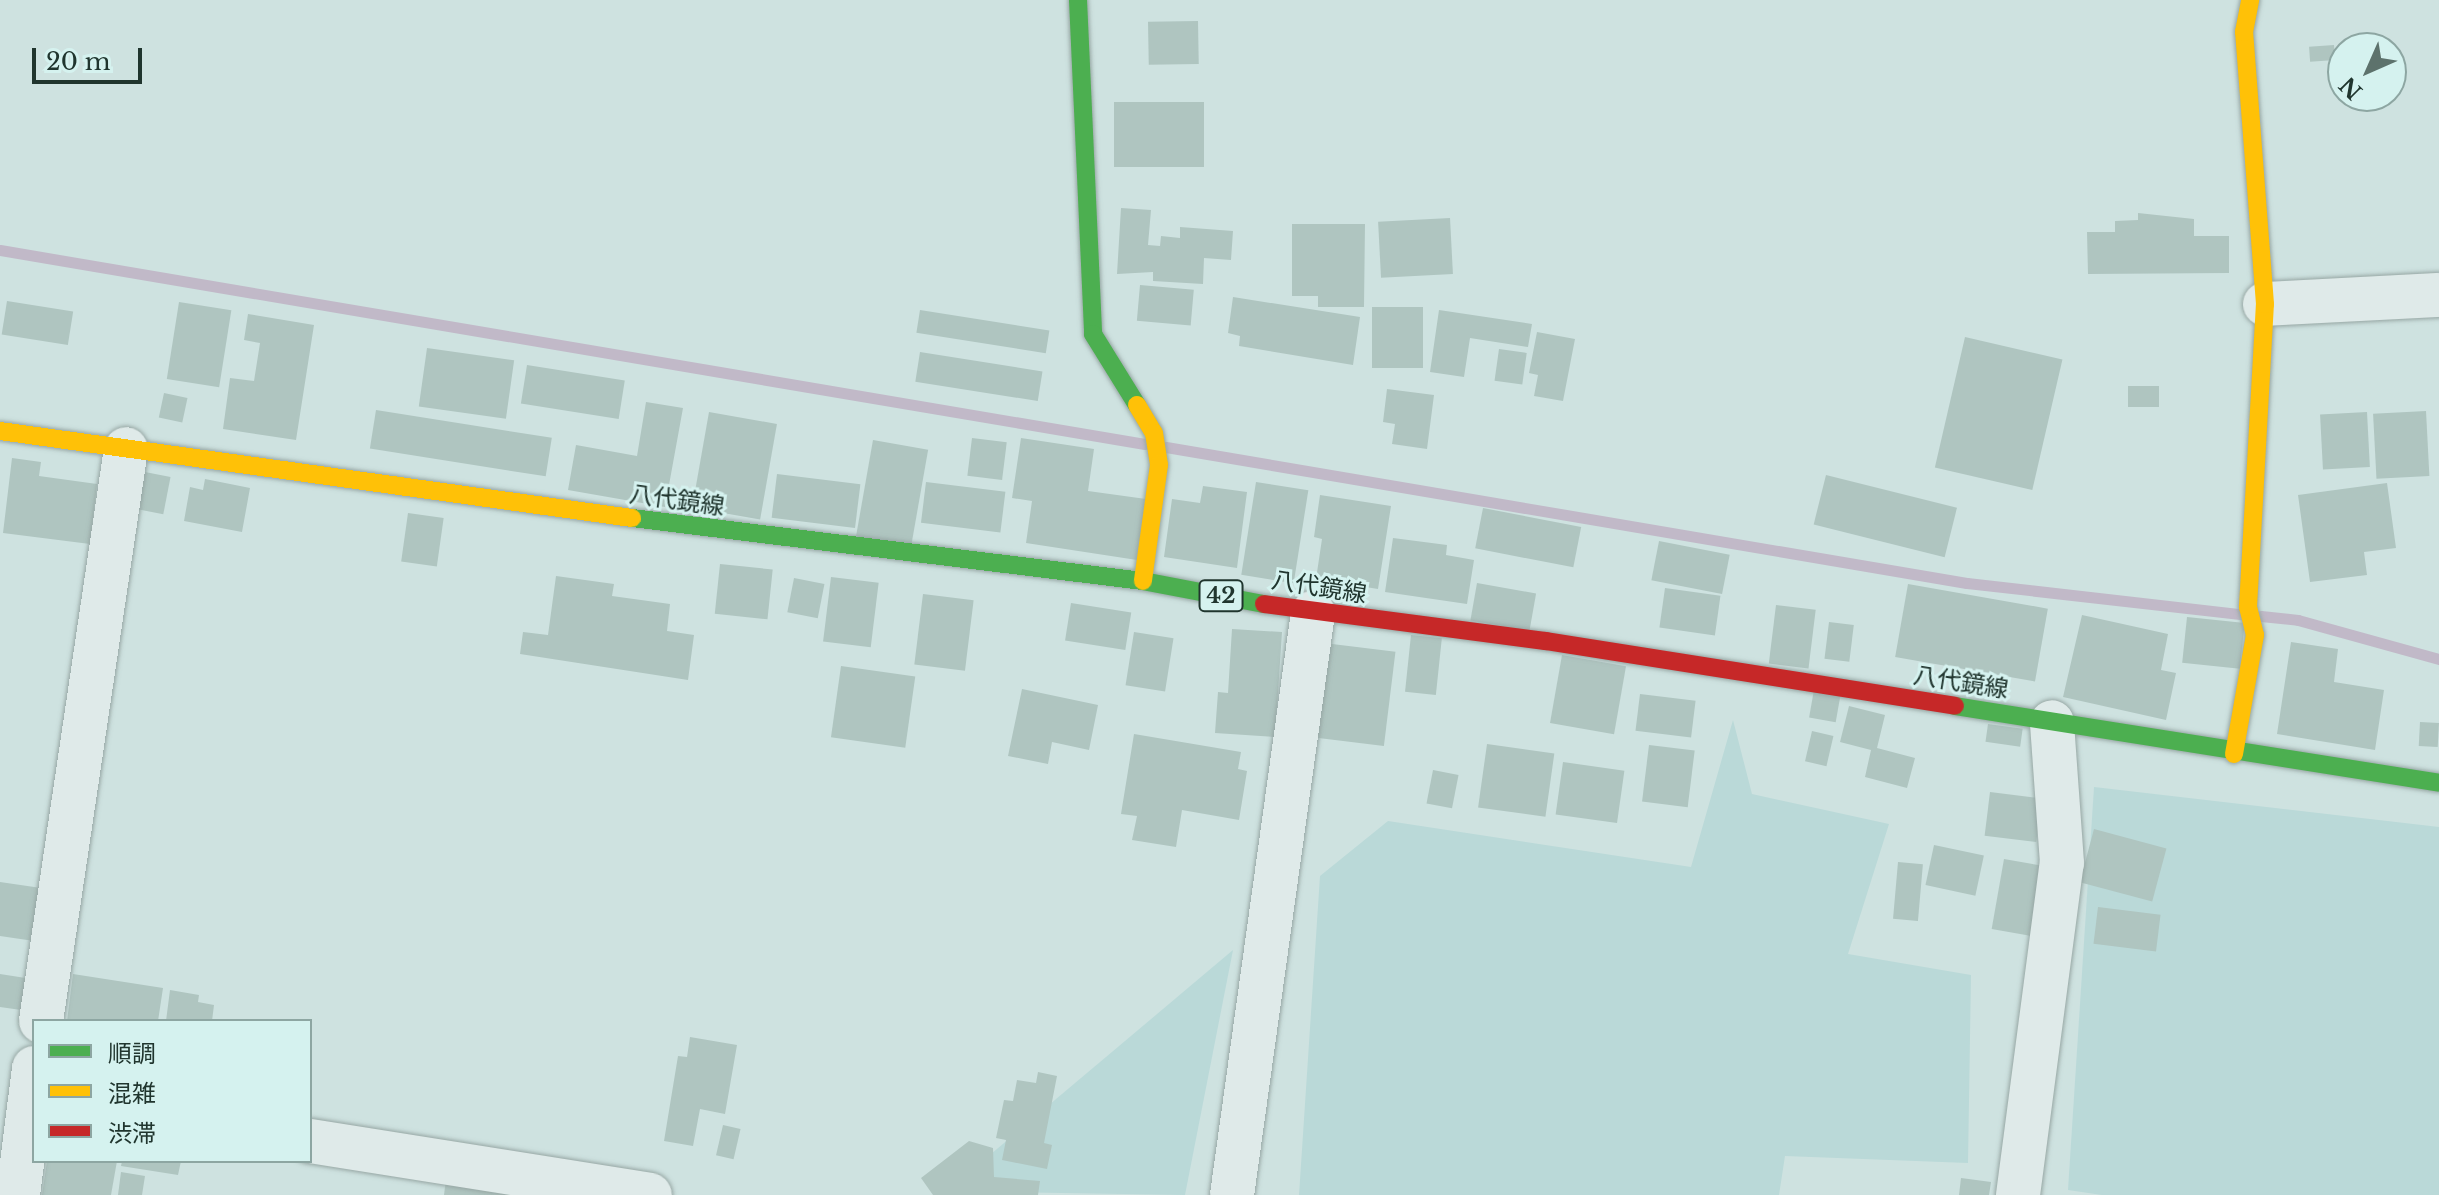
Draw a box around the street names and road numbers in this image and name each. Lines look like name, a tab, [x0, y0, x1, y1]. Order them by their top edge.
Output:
street label: 八代鏡線	[627, 479, 727, 521]
street label: 八代鏡線	[1269, 565, 1369, 609]
road number: 42	[1197, 578, 1245, 614]
street label: 八代鏡線	[1911, 660, 2011, 704]

